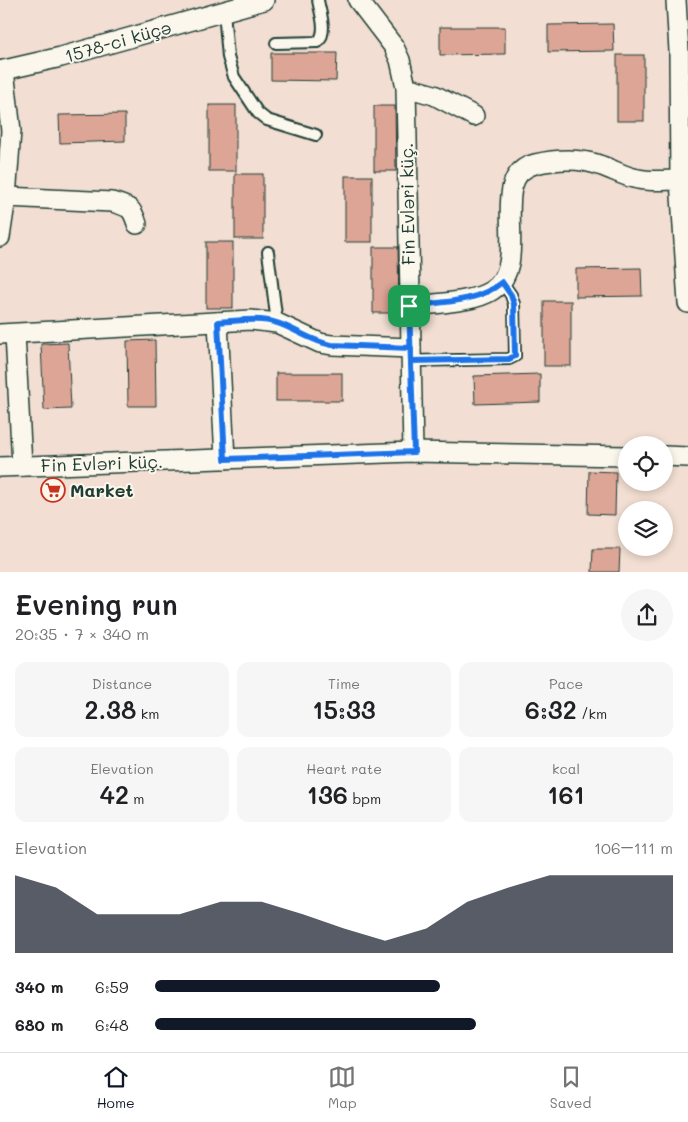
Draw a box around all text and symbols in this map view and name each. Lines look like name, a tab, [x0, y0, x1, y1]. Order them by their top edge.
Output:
street label: 1578-ci küçə	[62, 14, 174, 68]
street label: Fin Evləri küç.	[394, 143, 420, 265]
pin	[388, 285, 430, 327]
icon: arrive	[395, 292, 423, 320]
map controls	[618, 436, 673, 556]
button: locate	[618, 436, 673, 491]
street label: Fin Evləri küç.	[40, 449, 164, 477]
supermarket icon: Market	[40, 477, 66, 503]
place label: Market	[70, 478, 133, 502]
button: layers	[618, 501, 673, 556]
text: Evening run	[15, 586, 178, 622]
button: share	[621, 589, 673, 641]
text: 20:35 · 7 × 340 m	[15, 623, 149, 644]
text: Distance	[92, 674, 152, 693]
text: Time	[328, 674, 360, 693]
text: Pace	[549, 674, 583, 693]
text: 2.38	[85, 693, 136, 725]
text: 15:33	[312, 693, 376, 725]
text: 6:32	[525, 693, 577, 725]
text: km	[136, 704, 159, 723]
text: /km	[577, 704, 607, 723]
text: Elevation	[91, 759, 153, 778]
text: Heart rate	[306, 759, 382, 778]
text: kcal	[552, 759, 580, 778]
text: 42	[99, 778, 129, 810]
text: 136	[307, 778, 348, 810]
text: 161	[547, 778, 585, 810]
text: m	[129, 789, 145, 808]
text: bpm	[348, 789, 381, 808]
text: Elevation	[15, 837, 87, 858]
text: 106–111 m	[594, 837, 673, 858]
text: 340 m	[15, 976, 64, 997]
text: 6:59	[95, 976, 128, 997]
text: 680 m	[15, 1014, 63, 1035]
text: 6:48	[95, 1014, 129, 1035]
tab: Home	[97, 1063, 135, 1112]
tab: Map	[328, 1063, 357, 1112]
tab: Saved	[550, 1063, 591, 1112]

